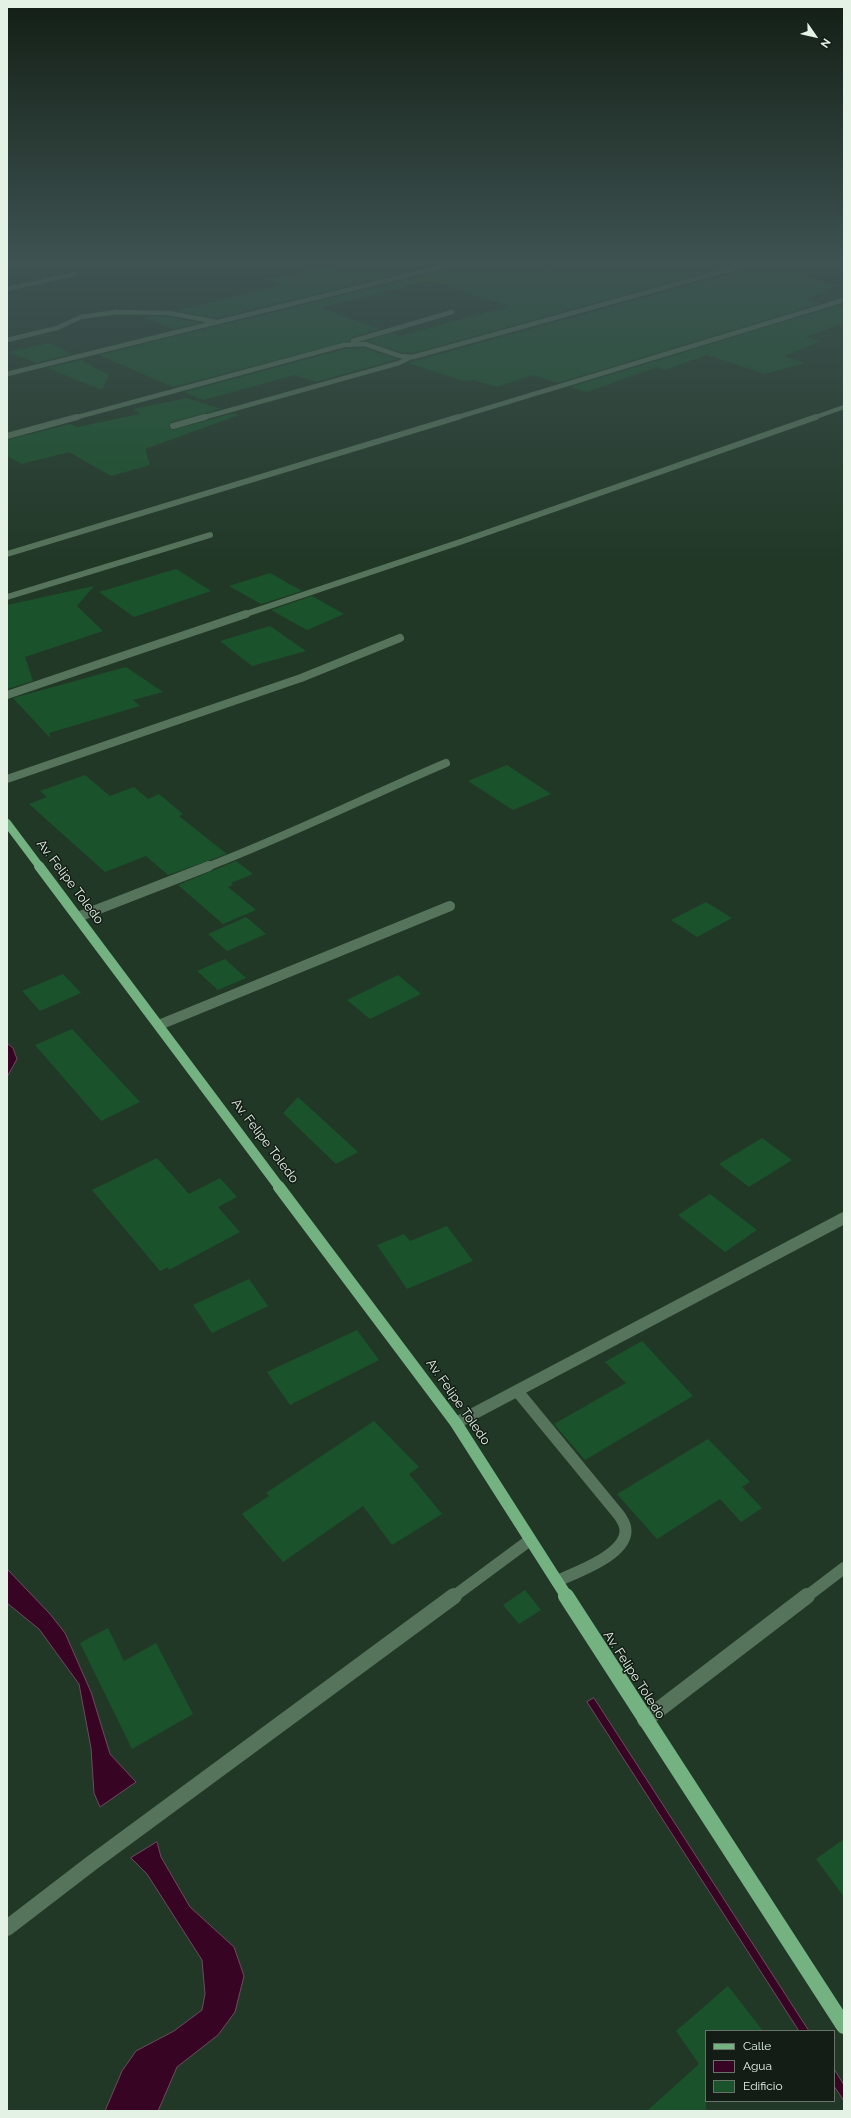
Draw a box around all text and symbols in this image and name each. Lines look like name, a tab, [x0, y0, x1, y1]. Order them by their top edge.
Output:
north arrow	[795, 16, 835, 56]
text: N	[818, 36, 833, 50]
street label: Av. Felipe Toledo	[33, 837, 107, 927]
street label: Av. Felipe Toledo	[228, 1096, 302, 1186]
street label: Av. Felipe Toledo	[422, 1356, 494, 1448]
street label: Av. Felipe Toledo	[600, 1628, 668, 1722]
legend	[705, 2030, 835, 2102]
text: Calle	[743, 2039, 771, 2053]
text: Agua	[743, 2059, 772, 2073]
text: Edificio	[743, 2079, 783, 2093]

